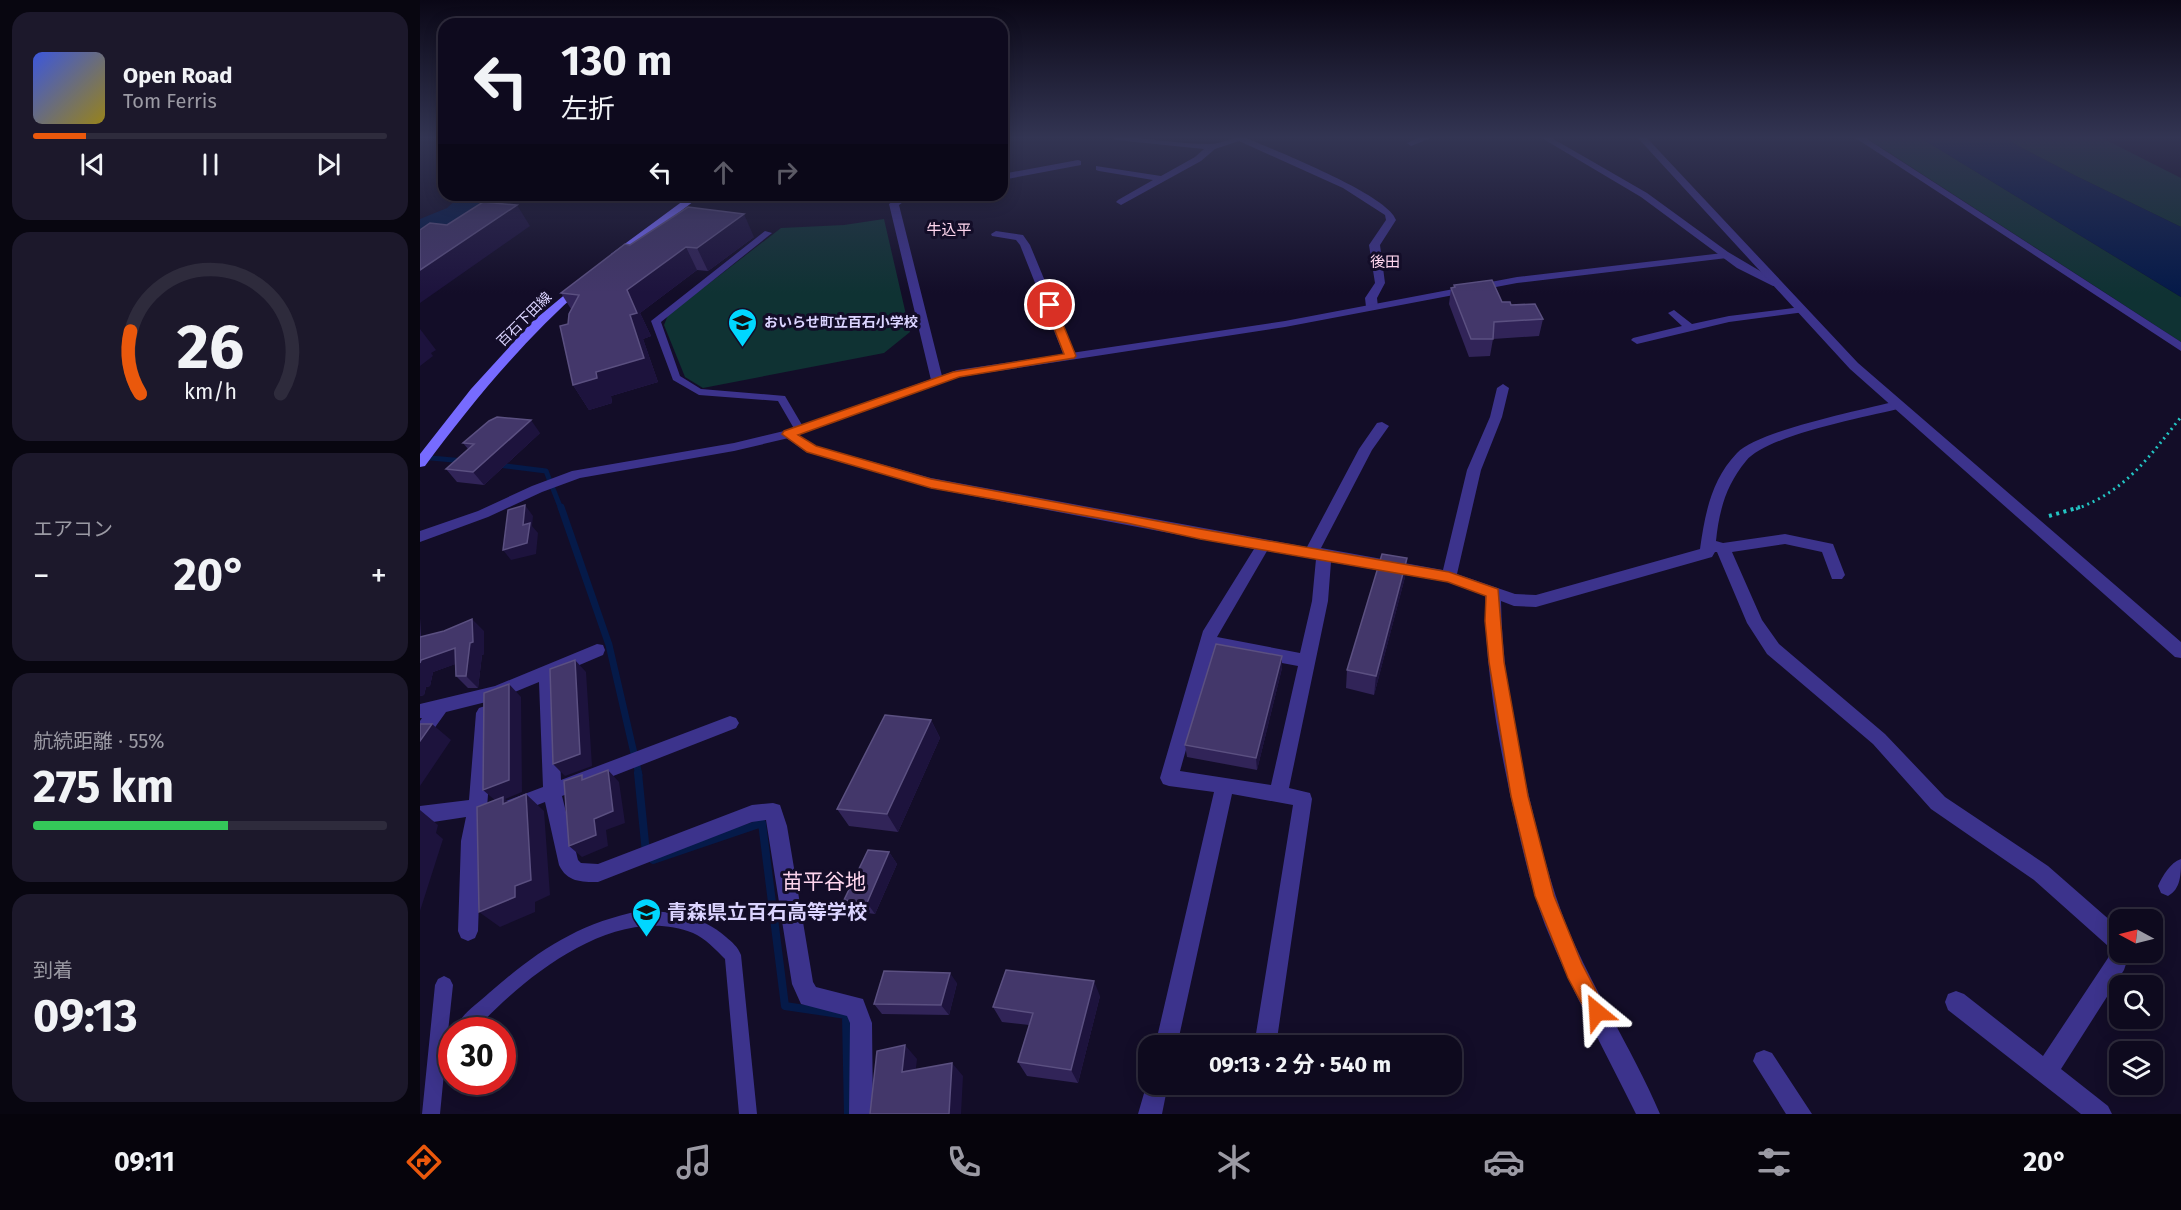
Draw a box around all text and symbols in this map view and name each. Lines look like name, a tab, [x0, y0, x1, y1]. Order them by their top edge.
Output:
text: 130 m	[561, 36, 672, 86]
icon: left	[462, 42, 540, 120]
text: Open Road	[123, 62, 233, 89]
text: Tom Ferris	[123, 89, 217, 113]
text: 左折	[561, 93, 615, 125]
icon: previous	[76, 148, 109, 181]
icon: pause	[194, 148, 227, 181]
icon: next	[312, 148, 345, 181]
icon: left	[644, 156, 677, 189]
icon: ahead	[707, 156, 740, 189]
icon: right	[770, 156, 803, 189]
district label: 牛込平	[926, 221, 972, 239]
district label: 後田	[1370, 253, 1400, 271]
pin	[1024, 279, 1075, 330]
icon: arrive	[1033, 288, 1066, 321]
street label: 百石下田線	[494, 289, 555, 350]
school or university icon: おいらせ町立百石小学校	[727, 306, 759, 348]
text: 26	[176, 310, 244, 385]
place label: おいらせ町立百石小学校	[764, 314, 918, 331]
text: km/h	[183, 379, 237, 405]
text: エアコン	[33, 517, 113, 541]
text: 20°	[173, 548, 247, 602]
text: −	[33, 556, 50, 596]
text: +	[371, 556, 387, 596]
text: 航続距離 · 55%	[33, 729, 164, 753]
text: 275 km	[33, 760, 174, 814]
district label: 苗平谷地	[782, 869, 866, 895]
school or university icon: 青森県立百石高等学校	[630, 896, 662, 938]
place label: 青森県立百石高等学校	[667, 900, 867, 924]
north arrow	[2109, 909, 2163, 963]
map controls	[2109, 909, 2163, 1095]
text: 到着	[33, 958, 73, 982]
button: search	[2109, 975, 2163, 1029]
position arrow	[1565, 980, 1629, 1044]
text: 09:13	[33, 989, 138, 1043]
speed limit sign: 30	[438, 1017, 516, 1095]
button: layers	[2109, 1041, 2163, 1095]
text: 09:13 · 2 分 · 540 m	[1209, 1051, 1391, 1078]
icon: directions	[403, 1141, 445, 1183]
icon: music	[673, 1141, 715, 1183]
icon: phone	[943, 1141, 985, 1183]
icon: climate	[1213, 1141, 1255, 1183]
icon: car	[1483, 1141, 1525, 1183]
icon: filters	[1753, 1141, 1795, 1183]
text: 09:11	[114, 1146, 175, 1178]
text: 20°	[2023, 1146, 2067, 1178]

